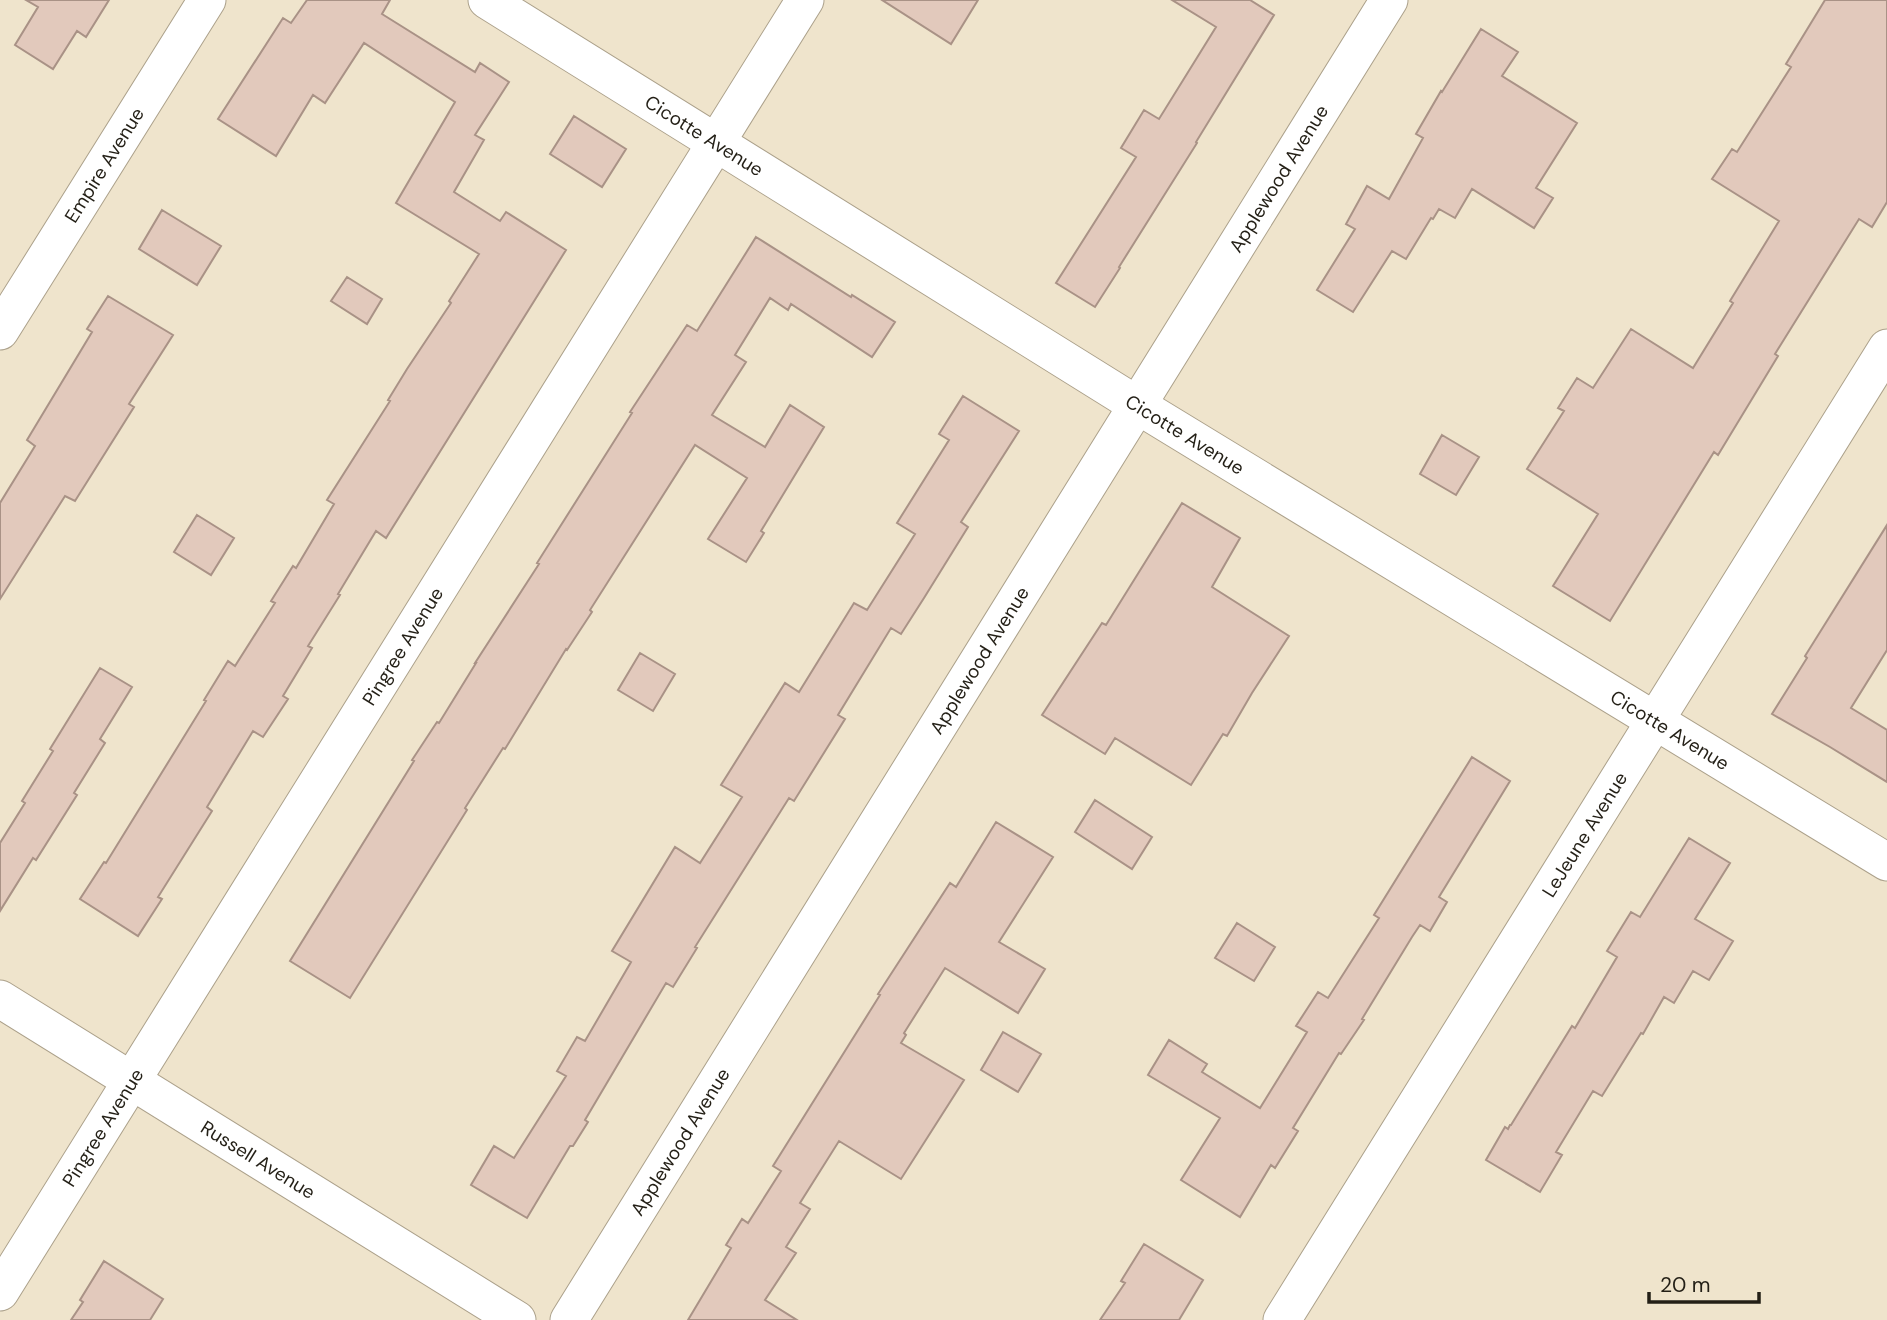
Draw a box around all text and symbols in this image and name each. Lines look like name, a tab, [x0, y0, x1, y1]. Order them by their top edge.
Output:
street label: Cicotte Avenue	[640, 89, 768, 182]
street label: Applewood Avenue	[1223, 100, 1334, 257]
street label: Empire Avenue	[59, 103, 149, 227]
street label: Cicotte Avenue	[1121, 388, 1249, 480]
street label: Applewood Avenue	[924, 581, 1034, 739]
street label: Pingree Avenue	[356, 582, 449, 710]
street label: Cicotte Avenue	[1606, 684, 1734, 776]
street label: LeJeune Avenue	[1536, 767, 1633, 902]
street label: Pingree Avenue	[56, 1063, 149, 1191]
street label: Applewood Avenue	[625, 1063, 735, 1220]
street label: Russell Avenue	[196, 1114, 320, 1204]
scale bar	[1649, 1260, 1759, 1304]
text: 20 m	[1660, 1271, 1711, 1299]

